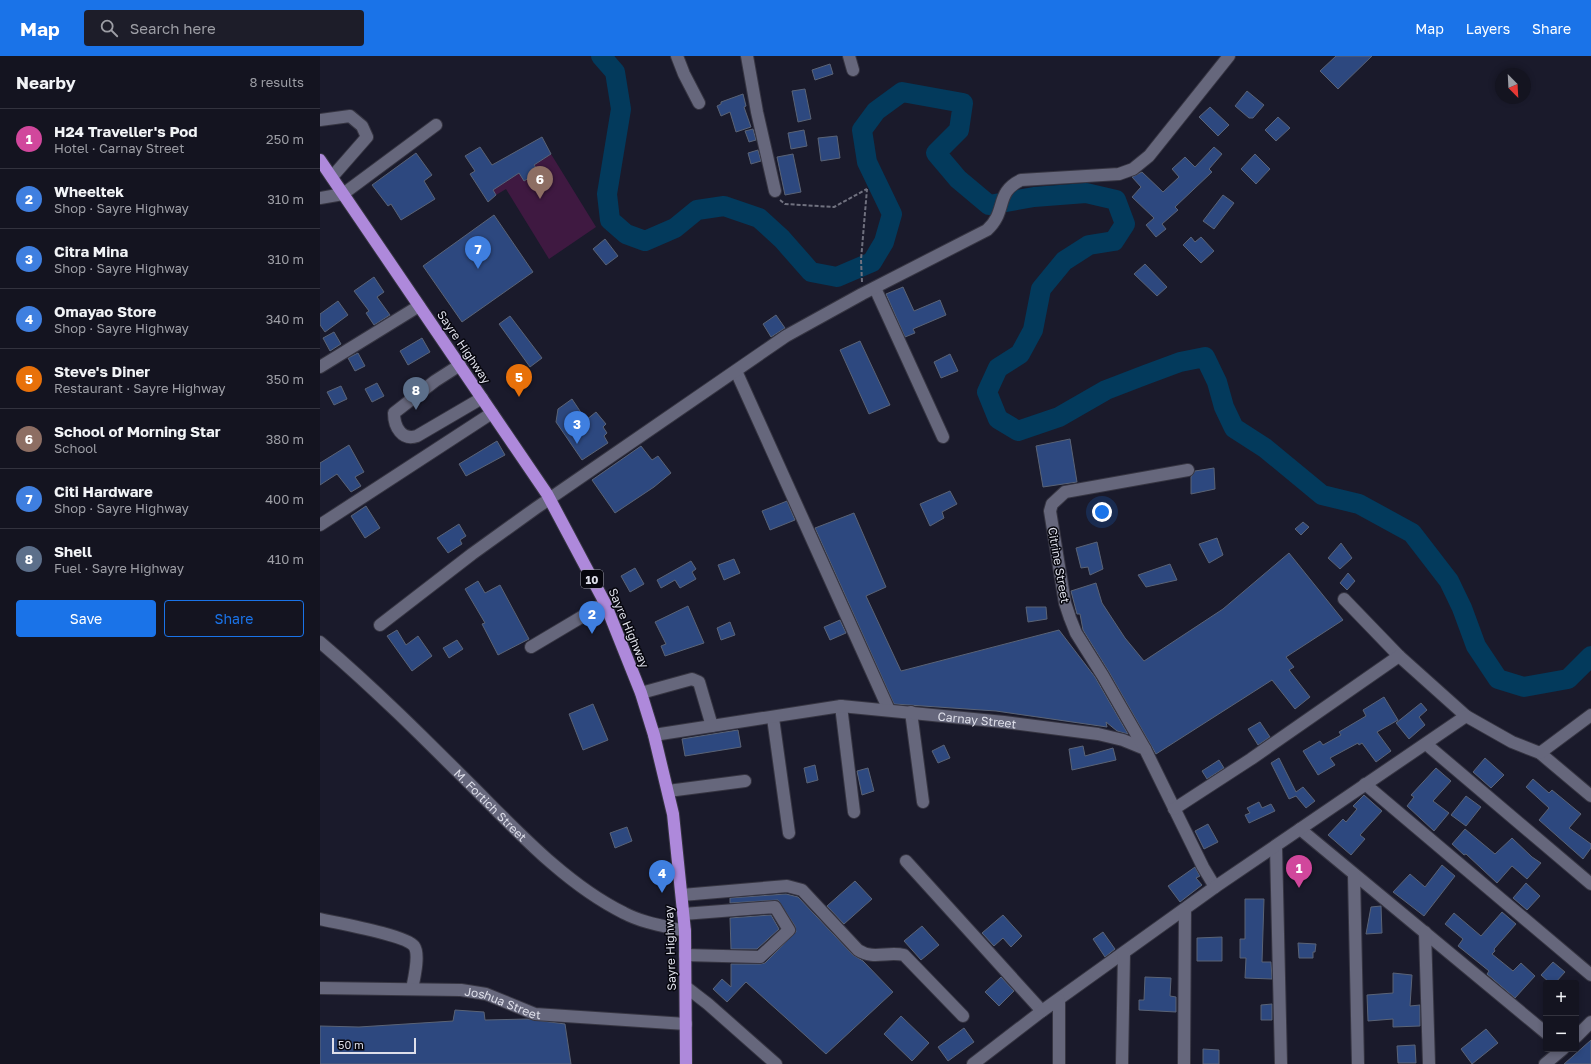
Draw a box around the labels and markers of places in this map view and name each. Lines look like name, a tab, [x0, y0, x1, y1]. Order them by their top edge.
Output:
pin: 6	[527, 166, 553, 199]
pin: 7	[465, 236, 491, 269]
pin: 5	[506, 364, 532, 397]
pin: 8	[403, 377, 429, 410]
pin: 3	[564, 411, 590, 444]
pin: 2	[579, 601, 605, 634]
pin: 1	[1286, 855, 1312, 888]
pin: 4	[649, 860, 675, 893]

